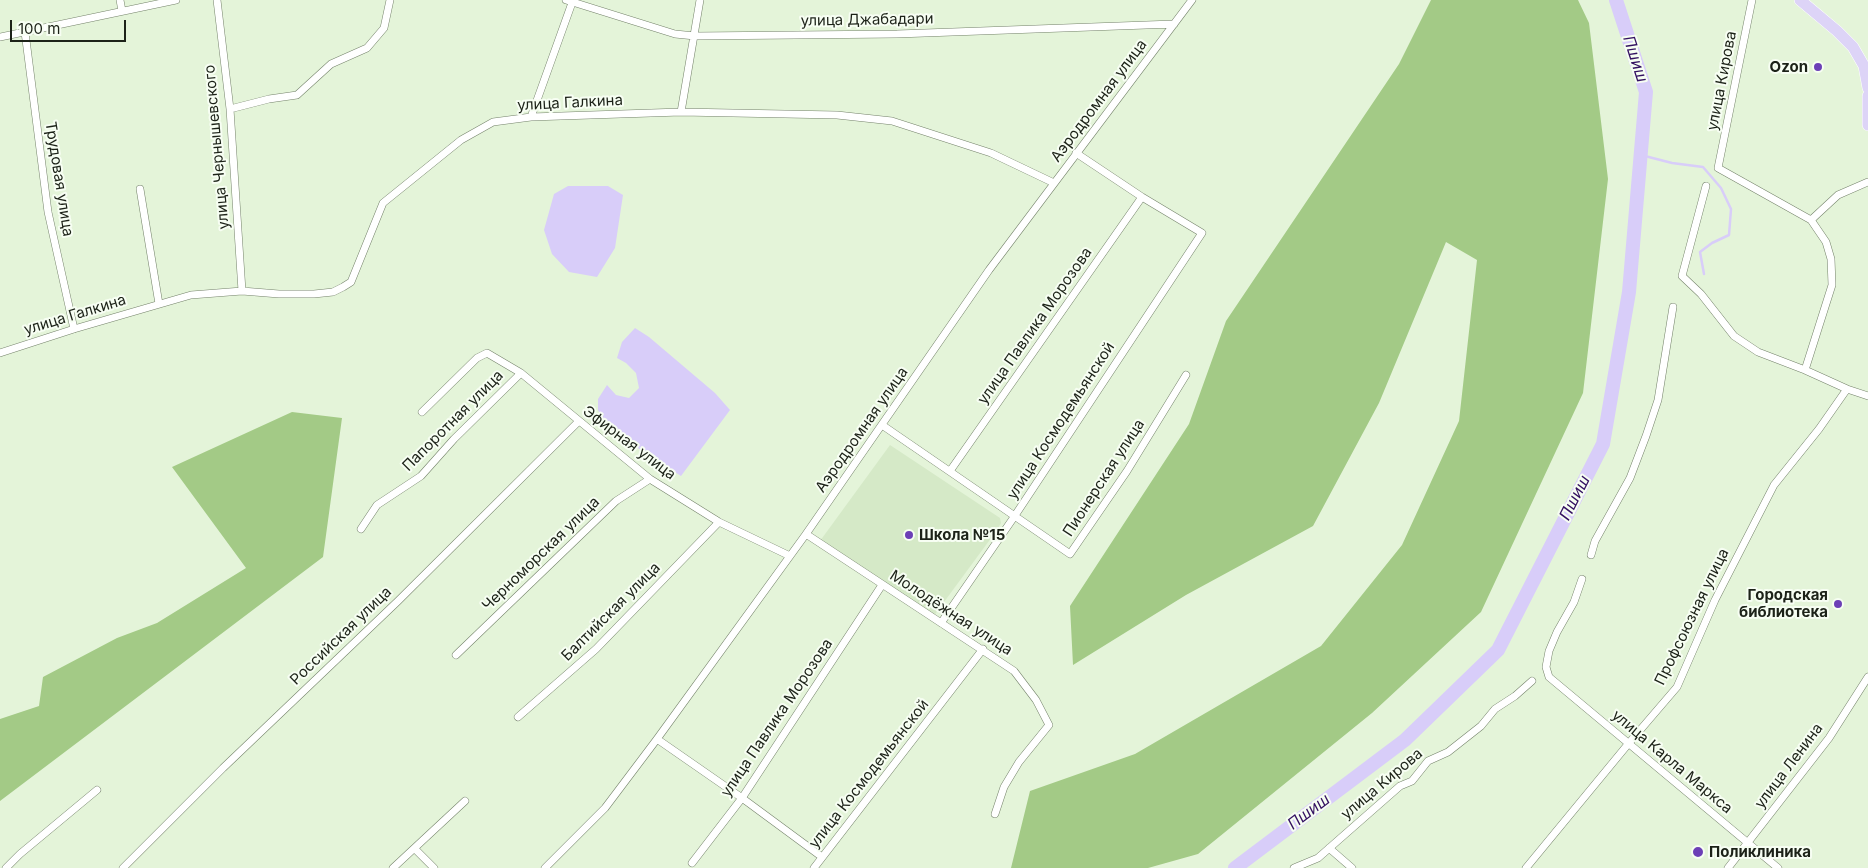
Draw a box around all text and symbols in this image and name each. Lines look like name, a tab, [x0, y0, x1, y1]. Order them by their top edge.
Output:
scale bar	[12, 10, 129, 42]
street label: улица Джабадари	[800, 10, 934, 30]
text: 100 m	[18, 19, 60, 38]
street label: улица Кирова	[1704, 30, 1740, 132]
water label: Пшиш	[1619, 33, 1651, 85]
street label: Аэродромная улица	[1047, 36, 1151, 166]
place label: Ozon	[1770, 58, 1808, 76]
marker: Ozon	[1812, 61, 1824, 73]
street label: улица Чернышевского	[201, 64, 233, 230]
street label: улица Галкина	[517, 91, 623, 115]
street label: Трудовая улица	[41, 120, 77, 238]
street label: улица Павлика Морозова	[974, 244, 1096, 408]
street label: улица Галкина	[22, 291, 128, 339]
street label: улица Космодемьянской	[1003, 339, 1119, 503]
street label: Аэродромная улица	[812, 364, 912, 496]
street label: Папоротная улица	[399, 367, 507, 475]
street label: Эфирная улица	[579, 402, 679, 484]
street label: Пионерская улица	[1059, 416, 1149, 540]
water label: Пшиш	[1556, 472, 1594, 524]
street label: Черноморская улица	[479, 493, 603, 615]
place label: Школа №15	[919, 526, 1005, 544]
marker: Школа №15	[903, 529, 915, 541]
street label: Профсоюзная улица	[1651, 546, 1733, 688]
street label: Балтийская улица	[558, 559, 664, 665]
street label: Молодёжная улица	[886, 567, 1016, 659]
street label: Российская улица	[287, 583, 395, 689]
place label: Городская библиотека	[1739, 586, 1828, 621]
marker: Городская библиотека	[1832, 598, 1844, 610]
street label: улица Павлика Морозова	[717, 635, 837, 801]
street label: улица Космодемьянской	[805, 696, 933, 852]
street label: улица Карла Маркса	[1608, 706, 1736, 818]
street label: улица Ленина	[1751, 720, 1827, 812]
street label: улица Кирова	[1338, 745, 1426, 823]
water label: Пшиш	[1284, 790, 1334, 834]
place label: Поликлиника	[1709, 843, 1811, 861]
marker: Поликлиника	[1691, 845, 1705, 859]

